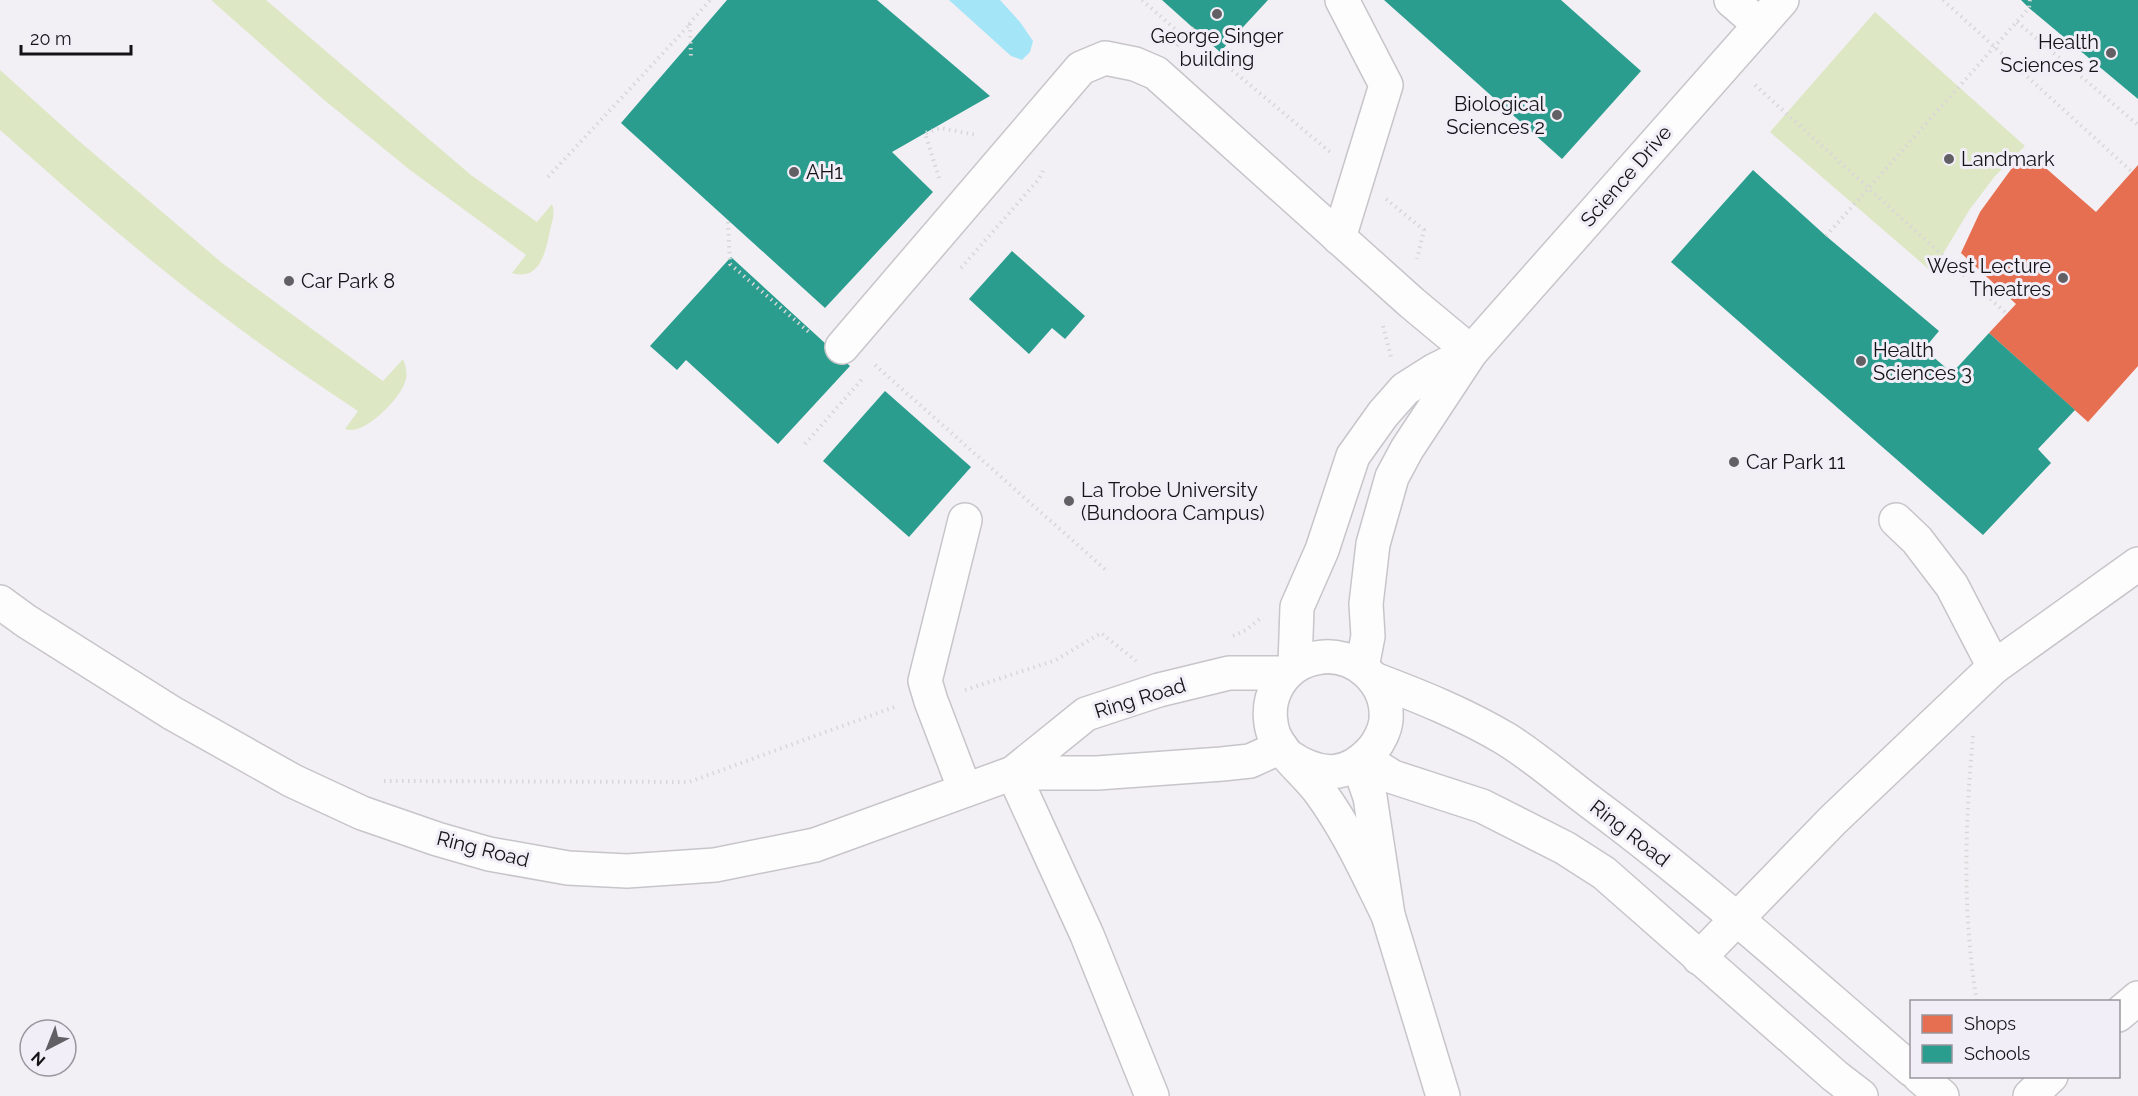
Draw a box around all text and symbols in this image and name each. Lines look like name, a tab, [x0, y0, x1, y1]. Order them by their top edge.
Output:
marker: George Singer building	[1210, 7, 1224, 21]
scale bar	[21, 18, 130, 56]
place label: George Singer building	[1150, 24, 1284, 71]
text: 20 m	[30, 28, 72, 49]
place label: Health Sciences 2	[2000, 30, 2099, 77]
marker: Health Sciences 2	[2104, 46, 2118, 60]
place label: Biological Sciences 2	[1446, 92, 1546, 139]
marker: Biological Sciences 2	[1550, 108, 1564, 122]
street label: Science Drive	[1576, 120, 1677, 232]
place label: Landmark	[1961, 147, 2055, 171]
marker: Landmark	[1942, 152, 1956, 166]
place label: AH1	[806, 160, 843, 184]
marker: AH1	[787, 165, 801, 179]
place label: West Lecture Theatres	[1927, 254, 2051, 301]
place label: Car Park 8	[301, 269, 395, 293]
marker: West Lecture Theatres	[2056, 271, 2070, 285]
marker: Car Park 8	[282, 274, 296, 288]
place label: Health Sciences 3	[1873, 338, 1972, 385]
marker: Health Sciences 3	[1854, 354, 1868, 368]
place label: Car Park 11	[1746, 450, 1846, 474]
marker: Car Park 11	[1727, 455, 1741, 469]
place label: La Trobe University (Bundoora Campus)	[1081, 478, 1265, 525]
marker: La Trobe University (Bundoora Campus)	[1062, 494, 1076, 508]
street label: Ring Road	[1091, 673, 1189, 723]
street label: Ring Road	[1585, 794, 1675, 872]
street label: Ring Road	[434, 826, 532, 872]
legend	[1910, 1000, 2120, 1078]
text: Shops	[1964, 1013, 2016, 1034]
north arrow	[18, 1018, 78, 1078]
text: Schools	[1964, 1043, 2031, 1064]
text: N	[27, 1048, 49, 1070]

